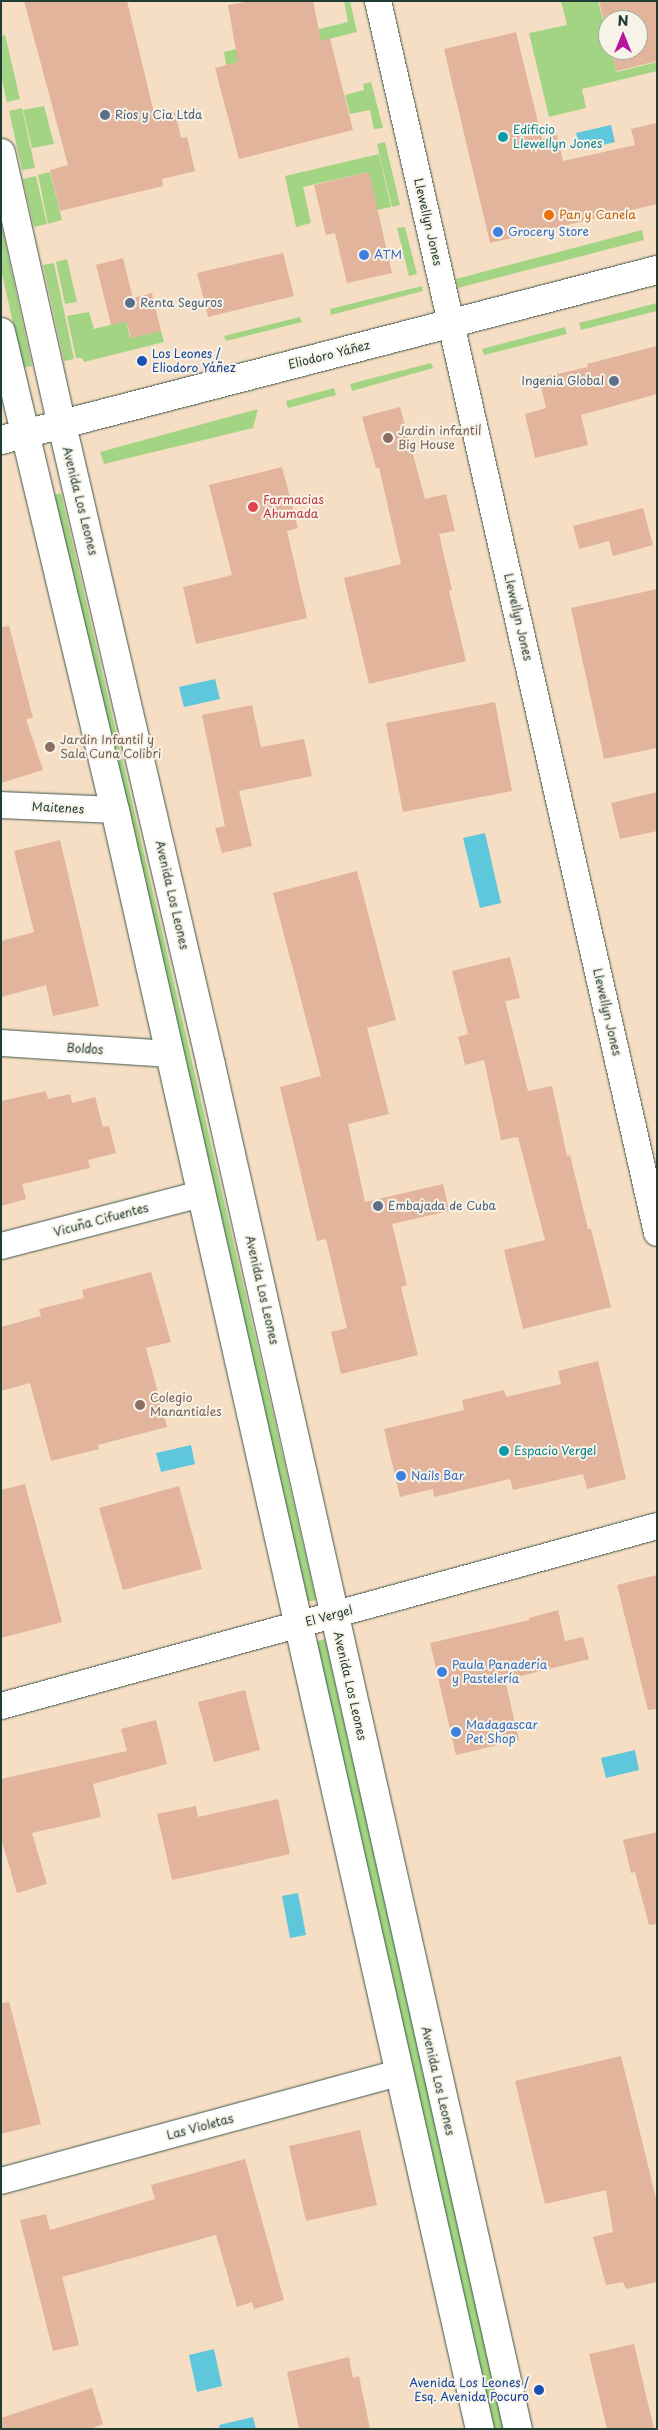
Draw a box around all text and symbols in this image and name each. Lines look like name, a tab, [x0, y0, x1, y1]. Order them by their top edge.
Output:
north arrow	[598, 10, 648, 60]
text: N	[617, 10, 629, 31]
place label: Rios y Cia Ltda	[115, 108, 203, 122]
marker: Rios y Cia Ltda	[99, 109, 111, 121]
place label: Edificio Llewellyn Jones	[513, 123, 603, 151]
marker: Edificio Llewellyn Jones	[497, 131, 509, 143]
street label: Llewellyn Jones	[411, 177, 445, 267]
place label: Pan y Canela	[559, 208, 635, 222]
marker: Pan y Canela	[543, 209, 555, 221]
place label: Grocery Store	[508, 225, 589, 239]
marker: Grocery Store	[492, 226, 504, 238]
place label: ATM	[374, 248, 402, 262]
marker: ATM	[358, 249, 370, 261]
place label: Renta Seguros	[140, 296, 222, 310]
marker: Renta Seguros	[124, 297, 136, 309]
street label: Eliodoro Yáñez	[287, 338, 371, 372]
place label: Los Leones / Eliodoro Yáñez	[152, 347, 235, 375]
marker: Los Leones / Eliodoro Yáñez	[136, 355, 148, 367]
place label: Ingenia Global	[521, 374, 604, 388]
marker: Ingenia Global	[608, 375, 620, 387]
place label: Jardin infantil Big House	[398, 424, 481, 452]
marker: Jardin infantil Big House	[382, 432, 394, 444]
street label: Avenida Los Leones	[60, 445, 100, 557]
place label: Farmacias Ahumada	[263, 493, 324, 521]
marker: Farmacias Ahumada	[247, 501, 259, 513]
street label: Llewellyn Jones	[501, 572, 535, 662]
place label: Jardin Infantil y Sala Cuna Colibri	[60, 733, 162, 761]
marker: Jardin Infantil y Sala Cuna Colibri	[44, 741, 56, 753]
street label: Maitenes	[31, 799, 85, 817]
street label: Avenida Los Leones	[152, 839, 192, 951]
street label: Llewellyn Jones	[590, 967, 624, 1057]
street label: Boldos	[66, 1041, 104, 1057]
place label: Embajada de Cuba	[388, 1199, 497, 1213]
street label: Vicuña Cifuentes	[52, 1200, 150, 1240]
marker: Embajada de Cuba	[372, 1200, 384, 1212]
street label: Avenida Los Leones	[242, 1234, 282, 1346]
place label: Colegio Manantiales	[150, 1391, 222, 1419]
marker: Colegio Manantiales	[134, 1399, 146, 1411]
place label: Espacio Vergel	[514, 1444, 596, 1458]
marker: Espacio Vergel	[498, 1445, 510, 1457]
place label: Nails Bar	[411, 1469, 465, 1483]
marker: Nails Bar	[395, 1470, 407, 1482]
street label: El Vergel	[303, 1603, 355, 1629]
street label: Avenida Los Leones	[330, 1630, 370, 1742]
place label: Paula Panadería y Pastelería	[452, 1658, 547, 1686]
marker: Paula Panadería y Pastelería	[436, 1666, 448, 1678]
place label: Madagascar Pet Shop	[466, 1718, 538, 1746]
marker: Madagascar Pet Shop	[450, 1726, 462, 1738]
street label: Avenida Los Leones	[418, 2025, 458, 2137]
street label: Las Violetas	[165, 2111, 235, 2143]
place label: Avenida Los Leones / Esq. Avenida Pocuro	[409, 2376, 529, 2404]
marker: Avenida Los Leones / Esq. Avenida Pocuro	[533, 2384, 545, 2396]

